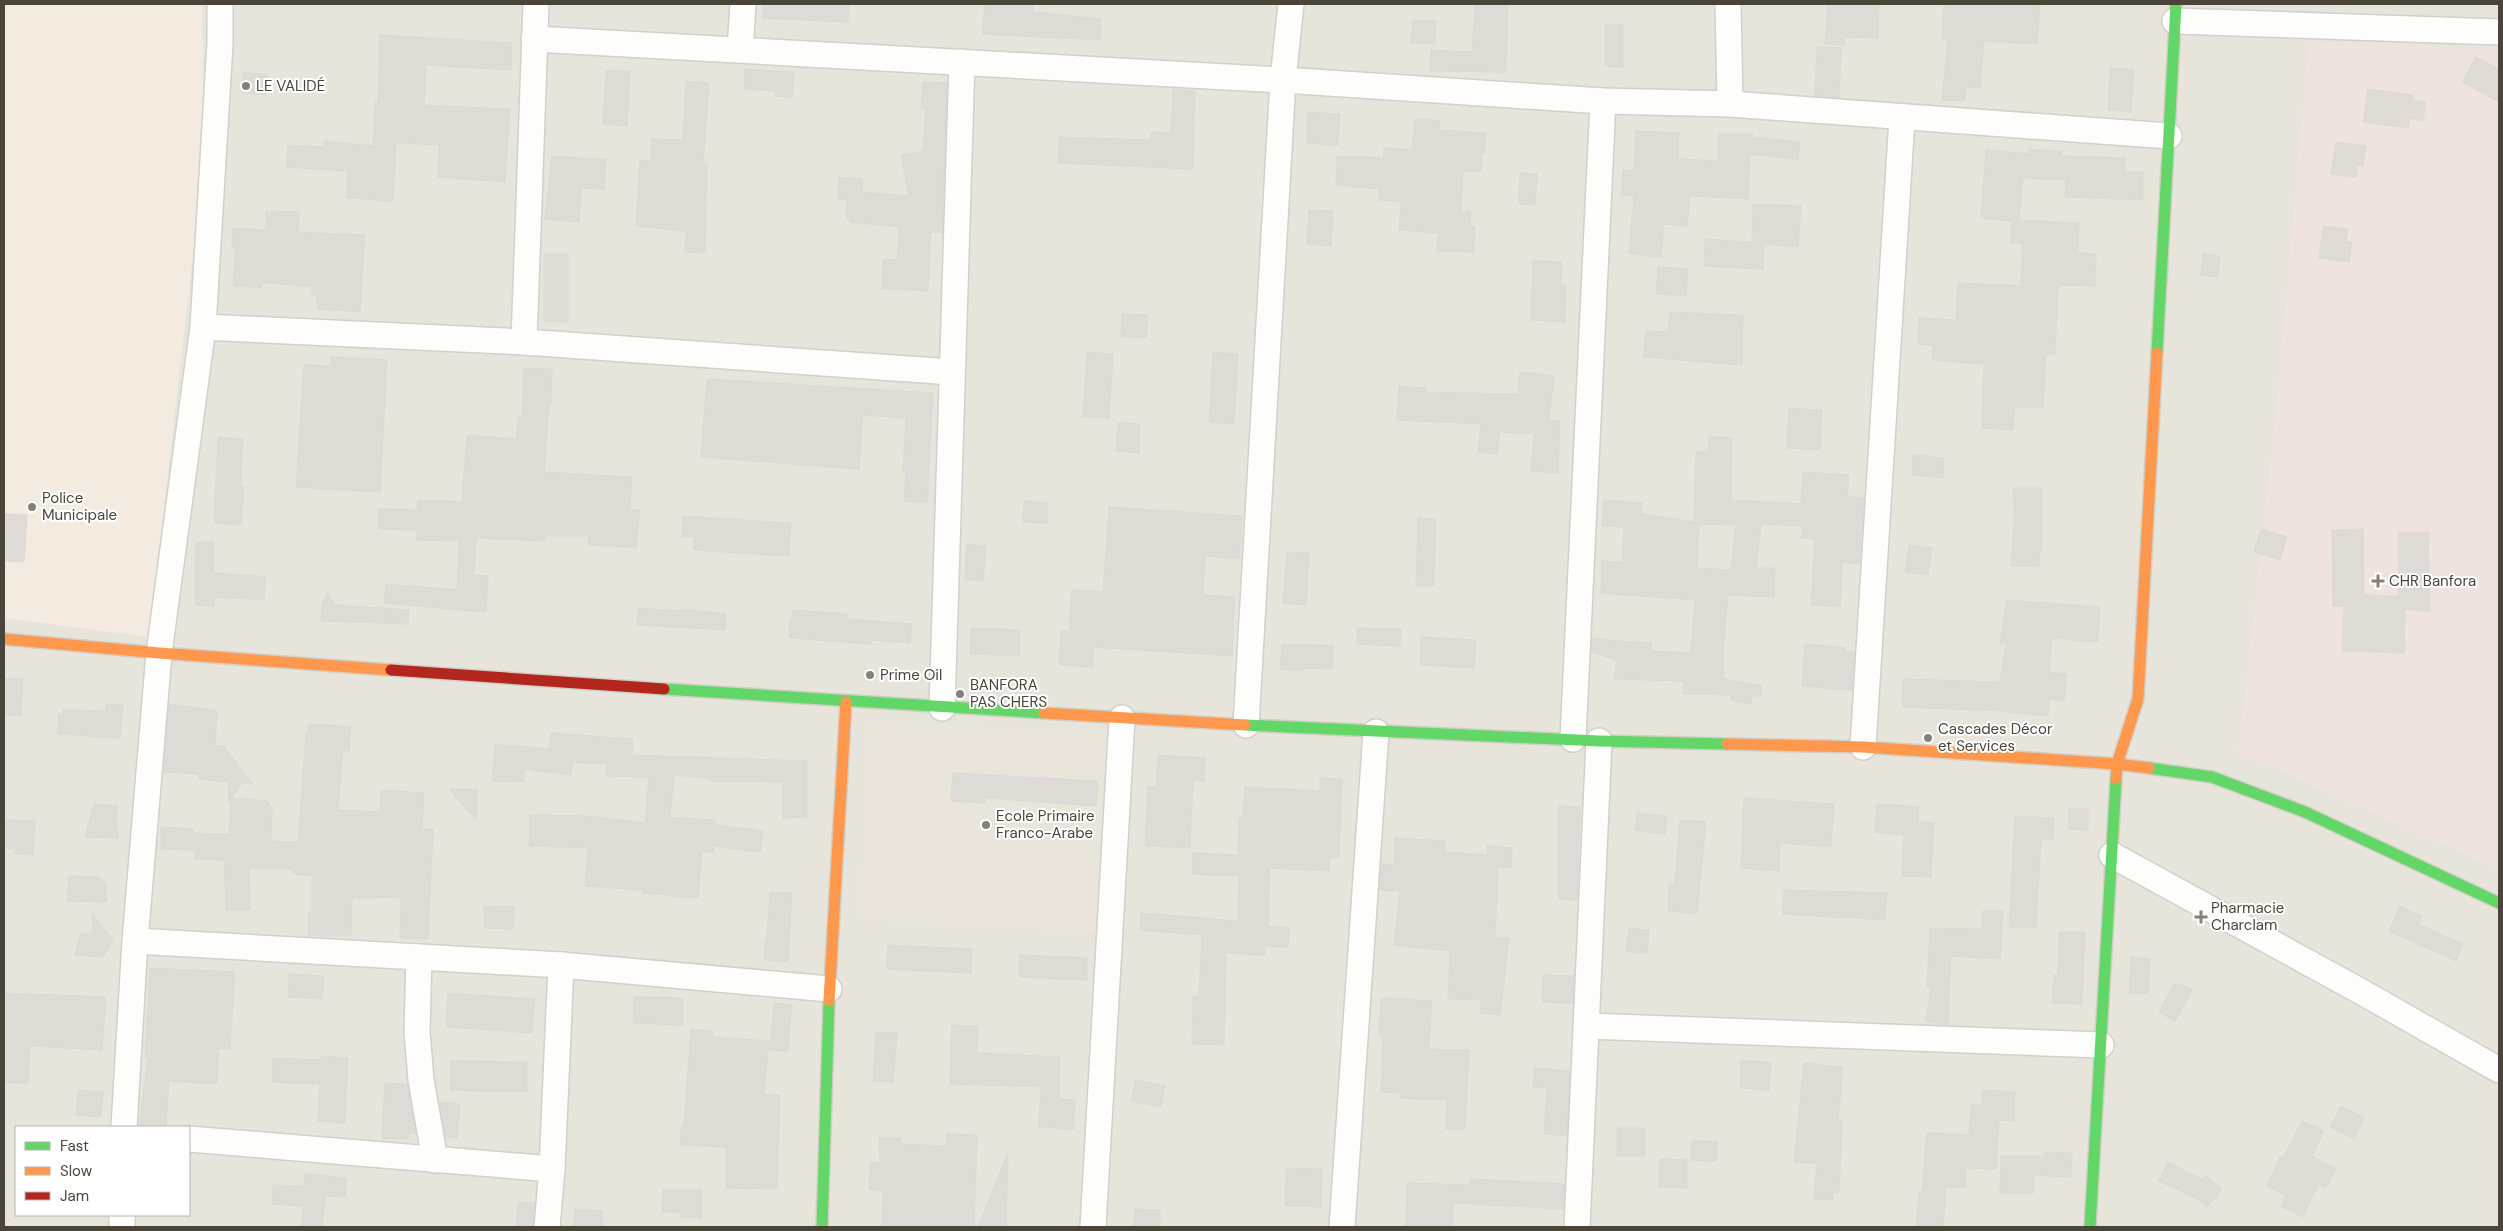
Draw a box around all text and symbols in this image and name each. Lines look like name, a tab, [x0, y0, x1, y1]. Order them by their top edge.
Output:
place label: LE VALIDÉ	[256, 76, 325, 96]
marker: LE VALIDÉ	[240, 80, 252, 92]
place label: Police Municipale	[42, 488, 117, 525]
marker: Police Municipale	[26, 501, 38, 513]
place label: CHR Banfora	[2389, 571, 2476, 591]
marker: CHR Banfora	[2371, 574, 2385, 588]
place label: Prime Oil	[880, 665, 942, 685]
marker: Prime Oil	[864, 669, 876, 681]
place label: BANFORA PAS CHERS	[970, 675, 1047, 712]
marker: BANFORA PAS CHERS	[954, 688, 966, 700]
place label: Cascades Décor et Services	[1938, 719, 2053, 756]
marker: Cascades Décor et Services	[1922, 732, 1934, 744]
place label: Ecole Primaire Franco-Arabe	[996, 806, 1095, 843]
marker: Ecole Primaire Franco-Arabe	[980, 819, 992, 831]
place label: Pharmacie Charclam	[2211, 898, 2284, 935]
marker: Pharmacie Charclam	[2195, 911, 2207, 923]
legend	[15, 1126, 190, 1216]
text: Fast	[60, 1136, 89, 1156]
text: Slow	[60, 1161, 93, 1181]
text: Jam	[60, 1186, 89, 1206]

